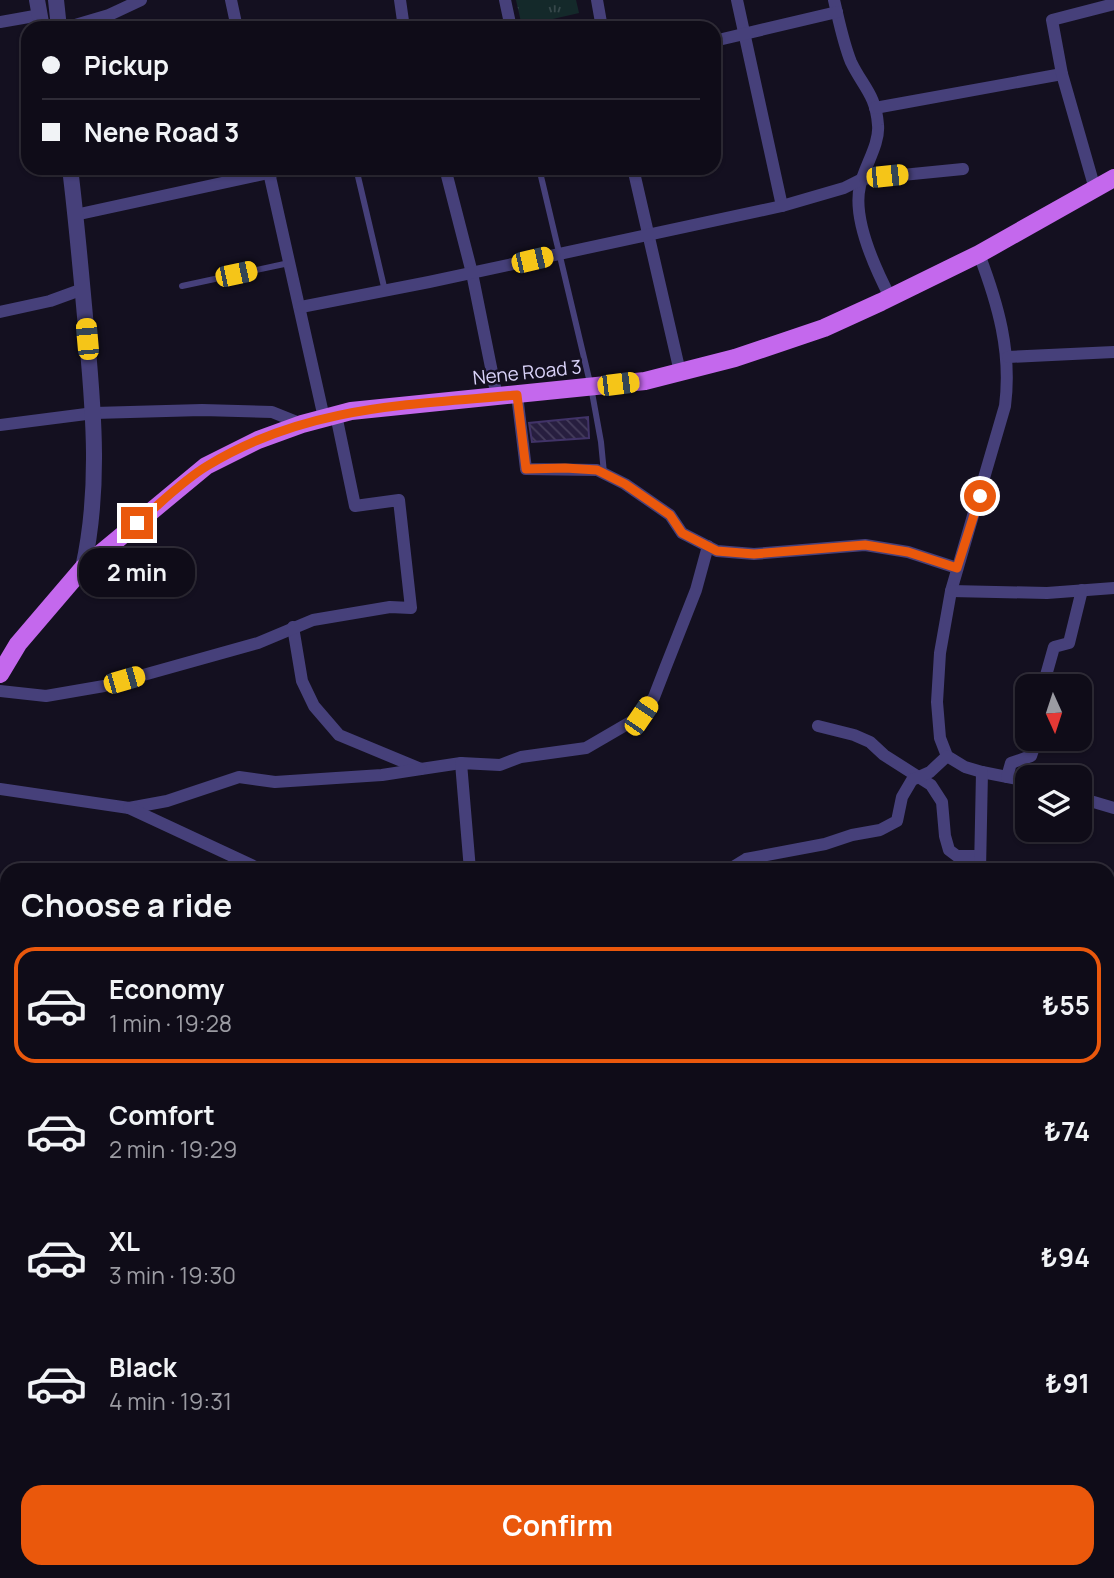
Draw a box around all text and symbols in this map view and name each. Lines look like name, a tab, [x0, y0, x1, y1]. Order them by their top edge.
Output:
text: Pickup	[84, 47, 169, 83]
text: Nene Road 3	[84, 114, 239, 150]
car	[866, 163, 909, 189]
car	[510, 245, 555, 275]
car	[214, 259, 259, 289]
car	[75, 317, 100, 361]
street label: Nene Road 3	[471, 353, 583, 391]
car	[596, 371, 641, 397]
route start	[964, 480, 996, 512]
route end	[121, 507, 153, 539]
callout: 2 min	[79, 548, 195, 596]
text: 2 min	[107, 556, 167, 588]
car	[101, 664, 148, 696]
north arrow	[1015, 674, 1092, 751]
map controls	[1015, 674, 1092, 842]
car	[621, 693, 662, 739]
button: layers	[1015, 765, 1092, 842]
text: Choose a ride	[21, 883, 232, 927]
text: Economy	[109, 971, 224, 1007]
icon: car	[25, 974, 88, 1037]
text: ₺55	[1042, 987, 1090, 1023]
text: 1 min · 19:28	[109, 1007, 232, 1039]
text: Comfort	[109, 1097, 215, 1133]
icon: car	[25, 1100, 88, 1163]
text: ₺74	[1044, 1113, 1090, 1149]
text: 2 min · 19:29	[109, 1133, 237, 1165]
text: XL	[109, 1223, 140, 1259]
icon: car	[25, 1226, 88, 1289]
text: ₺94	[1041, 1239, 1090, 1275]
text: 3 min · 19:30	[109, 1259, 236, 1291]
text: Black	[109, 1349, 177, 1385]
icon: car	[25, 1352, 88, 1415]
text: ₺91	[1045, 1365, 1090, 1401]
text: 4 min · 19:31	[109, 1385, 232, 1417]
button: Confirm	[21, 1485, 1094, 1565]

